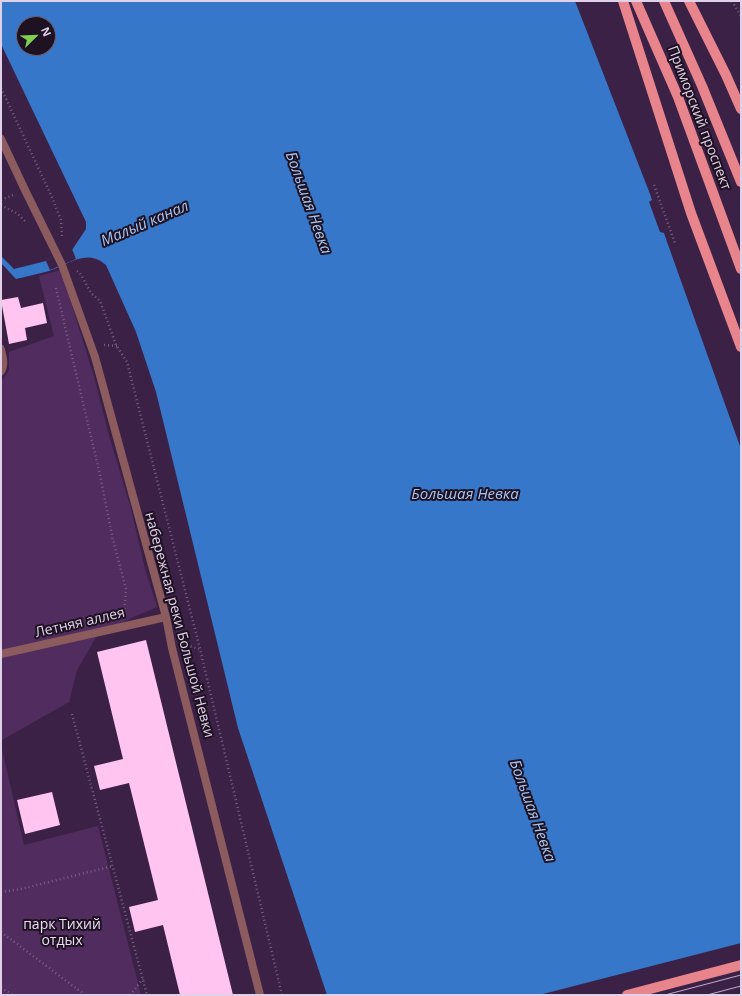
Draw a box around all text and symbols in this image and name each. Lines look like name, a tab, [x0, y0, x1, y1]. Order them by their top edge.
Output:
north arrow	[16, 16, 56, 56]
text: N	[38, 24, 55, 39]
street label: Приморский проспект	[664, 44, 734, 192]
water label: Большая Невка	[281, 149, 335, 257]
water label: Малый канал	[98, 197, 192, 251]
water label: Большая Невка	[411, 486, 519, 504]
street label: набережная реки Большой Невки	[141, 510, 217, 740]
street label: Летняя аллея	[33, 605, 127, 641]
water label: Большая Невка	[505, 757, 559, 865]
park label: парк Тихий отдых	[23, 917, 101, 950]

